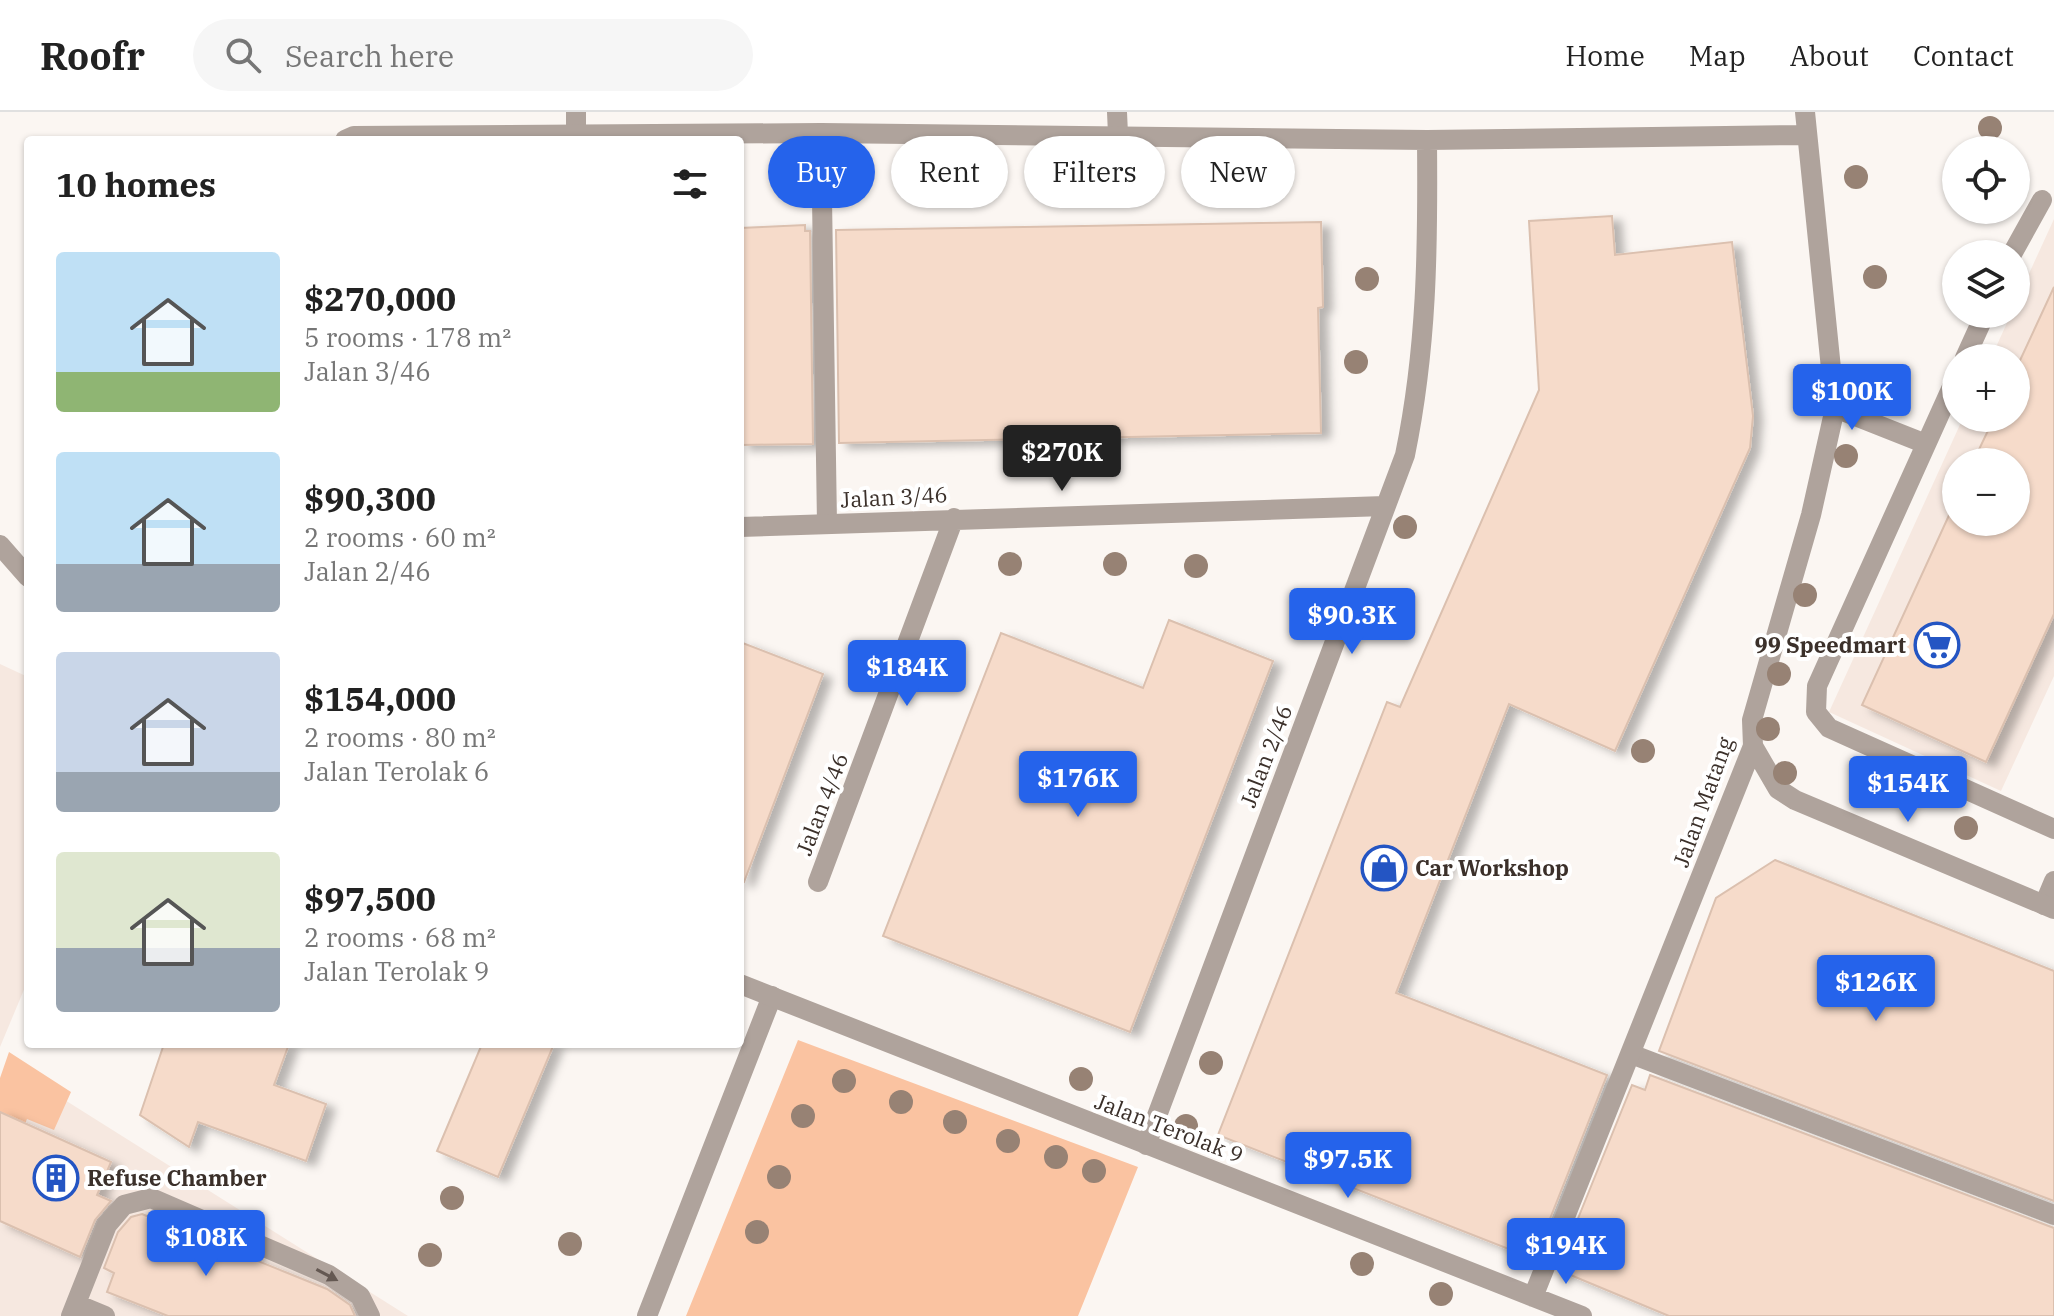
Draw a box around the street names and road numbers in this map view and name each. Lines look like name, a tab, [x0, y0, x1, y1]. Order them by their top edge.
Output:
street label: Jalan 3/46	[840, 479, 948, 514]
street label: Jalan 2/46	[1233, 700, 1298, 811]
street label: Jalan Matang	[1666, 733, 1740, 871]
street label: Jalan 4/46	[789, 748, 854, 859]
street label: Jalan Terolak 9	[1091, 1086, 1248, 1169]

